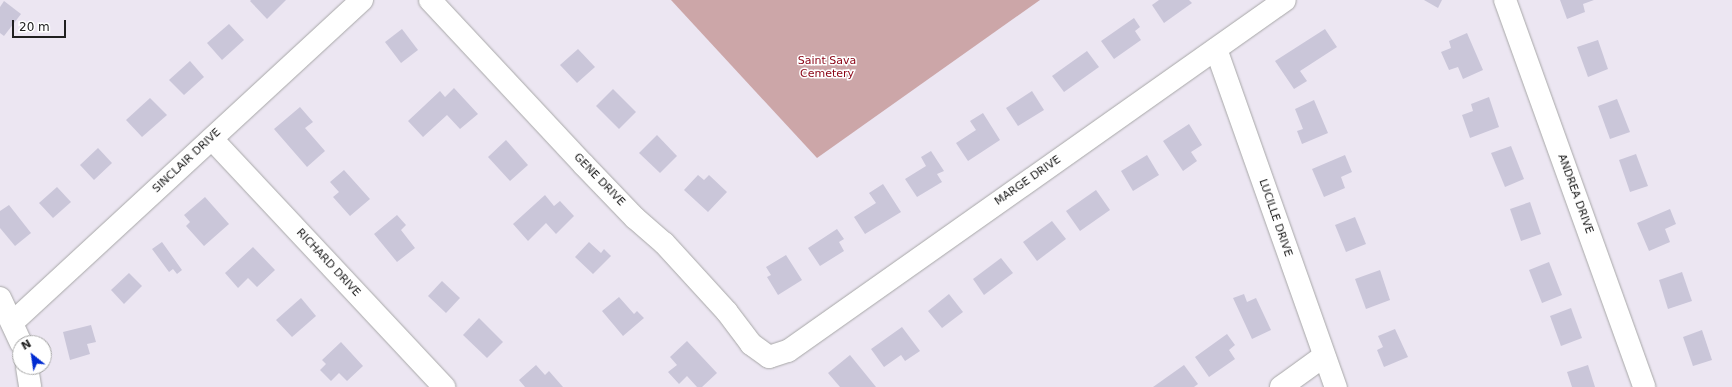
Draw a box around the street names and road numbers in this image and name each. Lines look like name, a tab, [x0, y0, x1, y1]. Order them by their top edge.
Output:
street label: SINCLAIR DRIVE	[150, 126, 224, 196]
street label: GENE DRIVE	[571, 151, 627, 209]
street label: ANDREA DRIVE	[1554, 152, 1596, 236]
street label: MARGE DRIVE	[992, 153, 1064, 209]
street label: LUCILLE DRIVE	[1256, 178, 1294, 258]
street label: RICHARD DRIVE	[293, 226, 363, 300]

